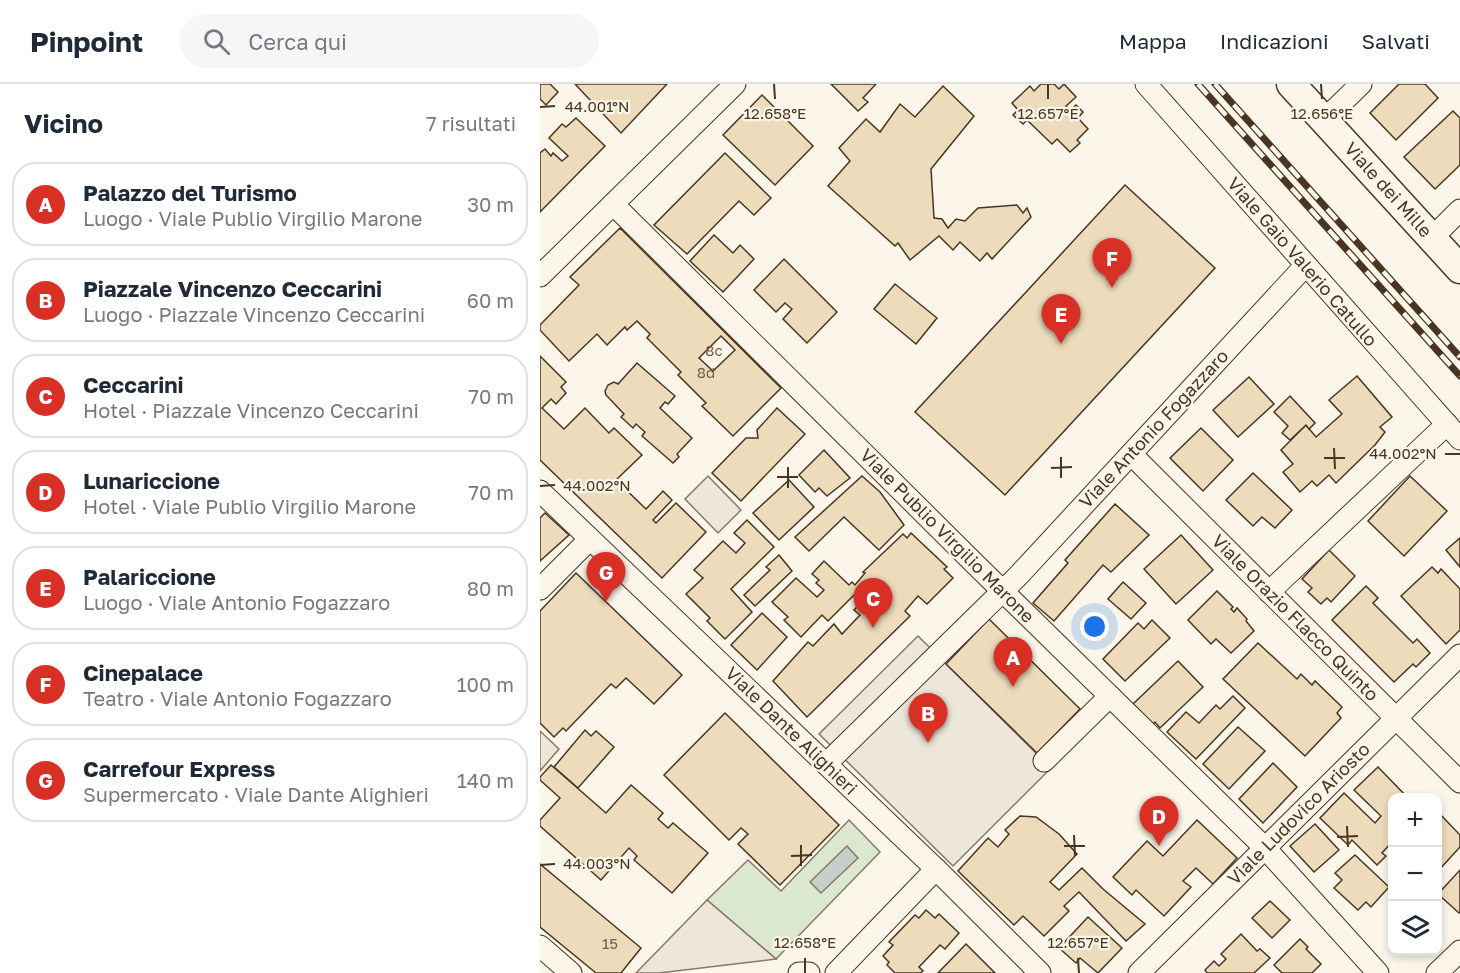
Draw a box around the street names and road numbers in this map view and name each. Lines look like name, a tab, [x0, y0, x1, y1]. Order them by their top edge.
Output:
street label: Viale dei Mille	[1340, 137, 1437, 241]
street label: Viale Gaio Valerio Catullo	[1223, 172, 1382, 351]
street label: Viale Antonio Fogazzaro	[1074, 345, 1232, 512]
street label: Viale Publio Virgilio Marone	[856, 444, 1039, 627]
street label: Viale Orazio Flacco Quinto	[1208, 529, 1384, 705]
street label: Viale Dante Alighieri	[721, 662, 862, 799]
street label: Viale Ludovico Ariosto	[1223, 738, 1374, 889]

